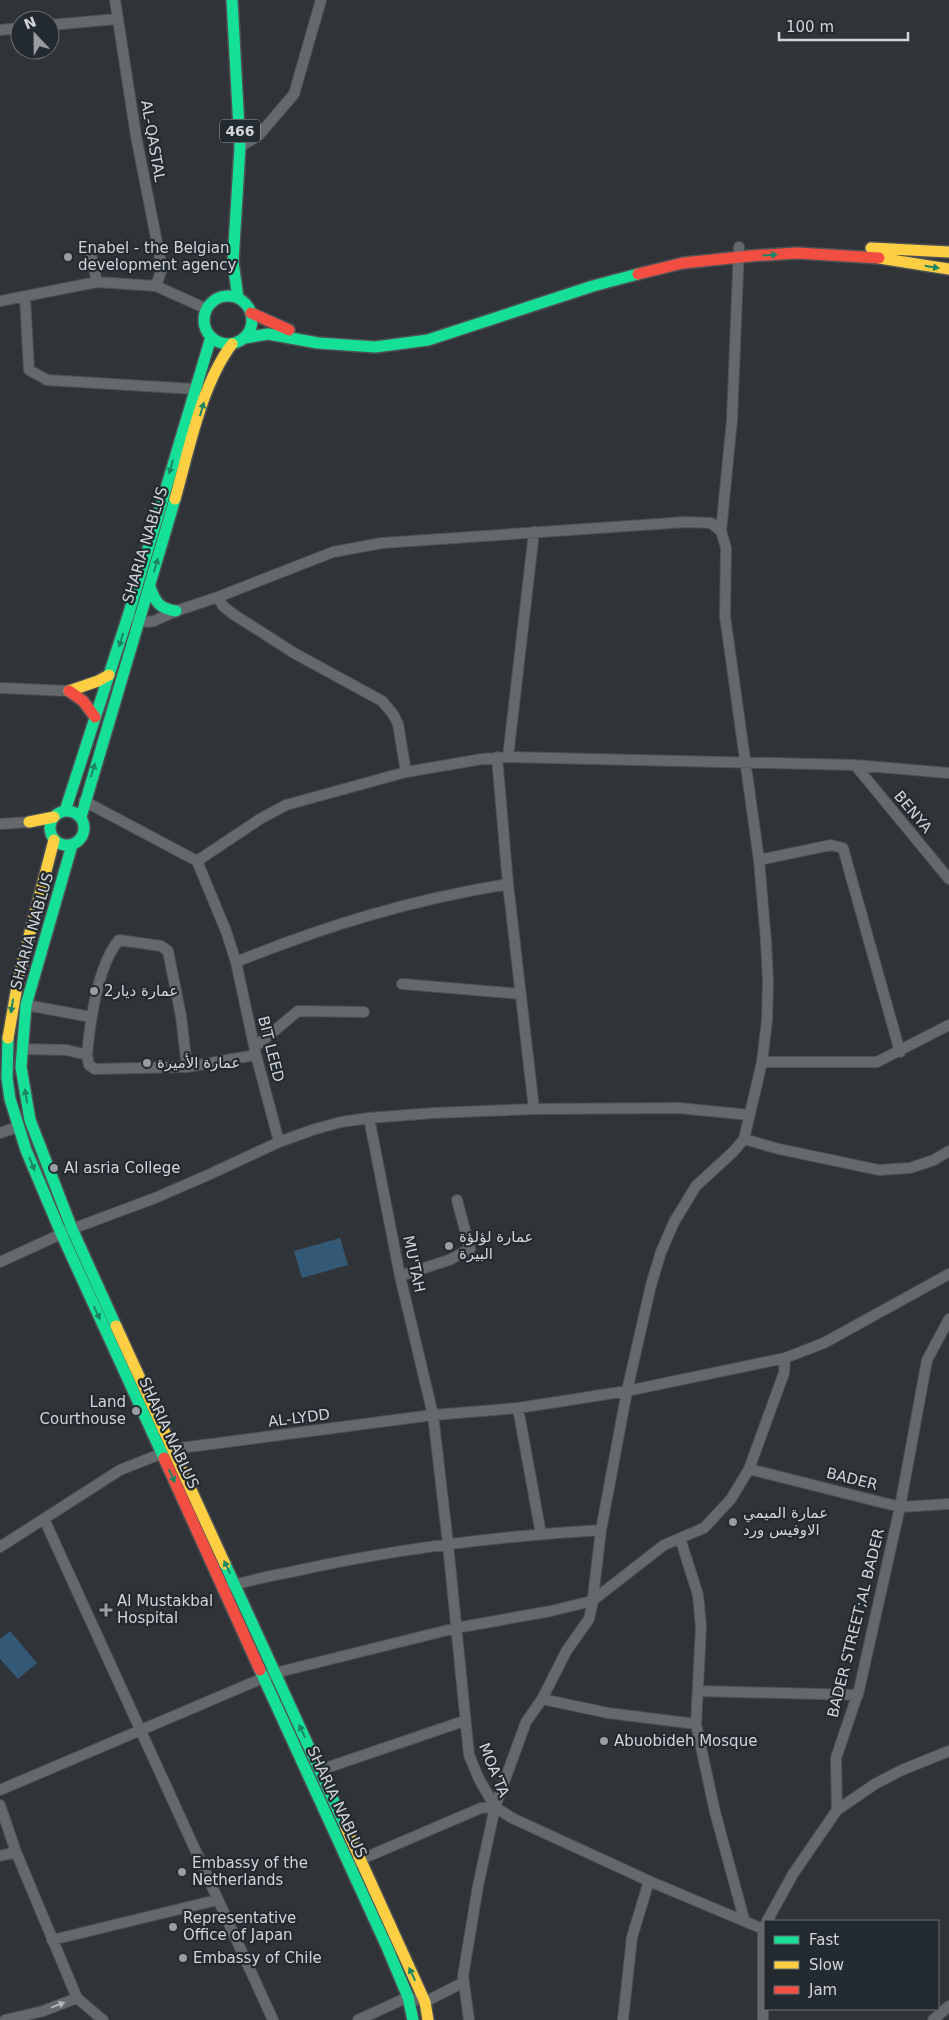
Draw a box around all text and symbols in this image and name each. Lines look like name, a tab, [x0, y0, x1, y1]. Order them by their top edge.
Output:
north arrow	[10, 10, 60, 60]
scale bar	[779, 10, 908, 42]
text: N	[22, 13, 39, 33]
text: 100 m	[786, 18, 834, 36]
street label: AL-QASTAL	[137, 99, 169, 184]
road number: 466	[220, 120, 260, 142]
place label: Enabel - the Belgian development agency	[78, 239, 236, 274]
one-way arrow	[762, 250, 778, 258]
marker: Enabel - the Belgian development agency	[62, 251, 74, 263]
one-way arrow	[924, 263, 940, 271]
one-way arrow	[198, 401, 206, 416]
one-way arrow	[167, 460, 175, 475]
street label: SHARIA NABLUS	[119, 485, 171, 605]
one-way arrow	[152, 557, 160, 572]
one-way arrow	[116, 633, 124, 648]
one-way arrow	[90, 763, 98, 778]
street label: BENYA	[890, 787, 936, 837]
street label: SHARIA NABLUS	[7, 870, 57, 992]
place label: عمارة ديار2	[104, 982, 178, 1000]
marker: عمارة ديار2	[88, 985, 100, 997]
one-way arrow	[7, 998, 15, 1014]
street label: BIT LEED	[254, 1014, 288, 1084]
place label: عمارة الأميرة	[157, 1053, 240, 1072]
marker: عمارة الأميرة	[141, 1057, 153, 1069]
one-way arrow	[22, 1088, 30, 1104]
one-way arrow	[29, 1157, 37, 1171]
place label: Al asria College	[64, 1159, 180, 1177]
marker: Al asria College	[48, 1162, 60, 1174]
place label: عمارة لؤلؤة البيرة	[459, 1228, 534, 1263]
street label: MU'TAH	[399, 1234, 429, 1294]
marker: عمارة لؤلؤة البيرة	[443, 1240, 455, 1252]
one-way arrow	[94, 1306, 102, 1320]
street label: SHARIA NABLUS	[135, 1374, 203, 1492]
place label: Land Courthouse	[40, 1393, 126, 1428]
marker: Land Courthouse	[130, 1405, 142, 1417]
street label: AL-LYDD	[267, 1405, 331, 1431]
street label: BADER	[825, 1464, 879, 1494]
one-way arrow	[169, 1469, 177, 1483]
place label: عمارة الميمي الاوفيس ورد	[743, 1504, 828, 1539]
marker: عمارة الميمي الاوفيس ورد	[727, 1516, 739, 1528]
street label: BADER STREET;AL BADER	[824, 1526, 888, 1720]
one-way arrow	[223, 1560, 231, 1574]
place label: Al Mustakbal Hospital	[117, 1592, 213, 1627]
marker: Al Mustakbal Hospital	[99, 1603, 113, 1617]
one-way arrow	[298, 1724, 306, 1738]
place label: Abuobideh Mosque	[614, 1732, 757, 1750]
marker: Abuobideh Mosque	[598, 1735, 610, 1747]
street label: MOA'TA	[475, 1740, 513, 1801]
street label: SHARIA NABLUS	[303, 1743, 371, 1861]
place label: Embassy of the Netherlands	[192, 1854, 308, 1889]
marker: Embassy of the Netherlands	[176, 1866, 188, 1878]
place label: Representative Office of Japan	[183, 1909, 296, 1944]
legend	[764, 1920, 939, 2010]
marker: Representative Office of Japan	[167, 1921, 179, 1933]
text: Fast	[809, 1931, 839, 1949]
place label: Embassy of Chile	[193, 1949, 322, 1967]
marker: Embassy of Chile	[177, 1952, 189, 1964]
text: Slow	[809, 1956, 844, 1974]
one-way arrow	[408, 1967, 416, 1981]
text: Jam	[808, 1981, 837, 1999]
one-way arrow	[51, 2001, 65, 2009]

